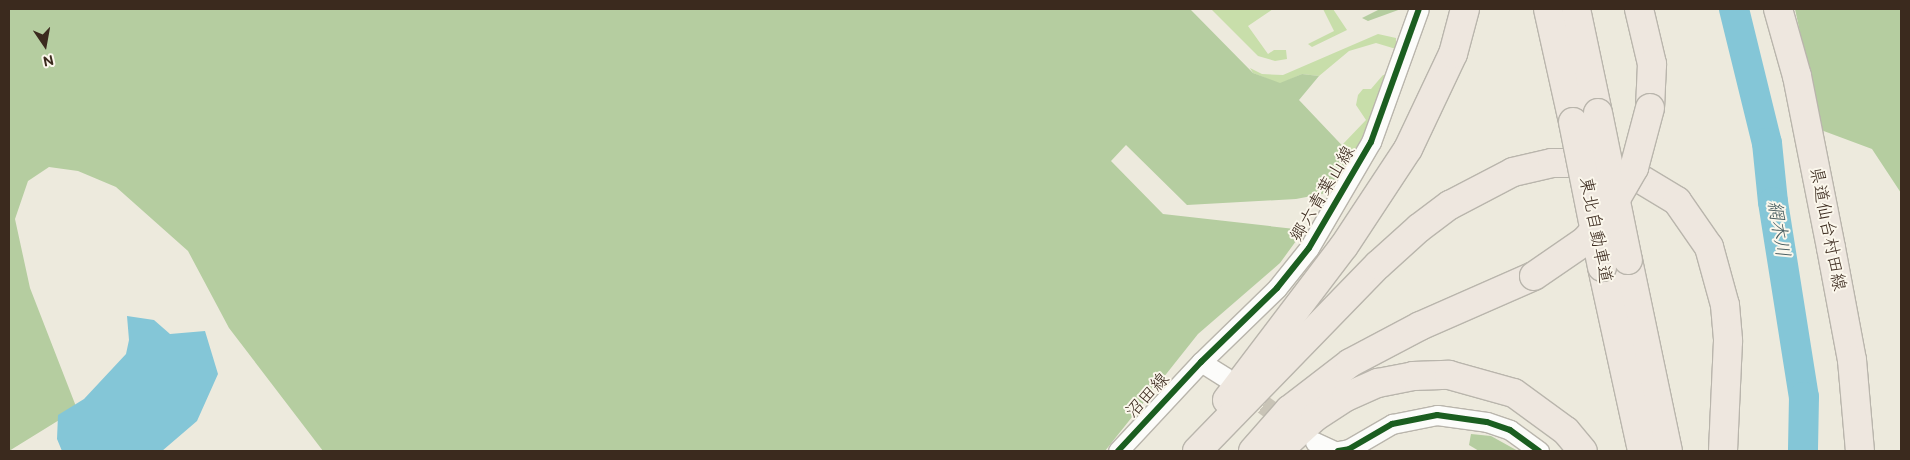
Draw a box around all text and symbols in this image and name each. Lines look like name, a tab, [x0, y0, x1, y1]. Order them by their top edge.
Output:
north arrow	[20, 20, 70, 70]
text: N	[41, 51, 55, 70]
street label: 郷六青葉山線	[1286, 142, 1360, 246]
street label: 県道仙台村田線	[1804, 165, 1850, 293]
street label: 東北自動車道	[1574, 175, 1616, 285]
water label: 網木川	[1762, 199, 1794, 259]
street label: 沼田線	[1122, 369, 1174, 423]

